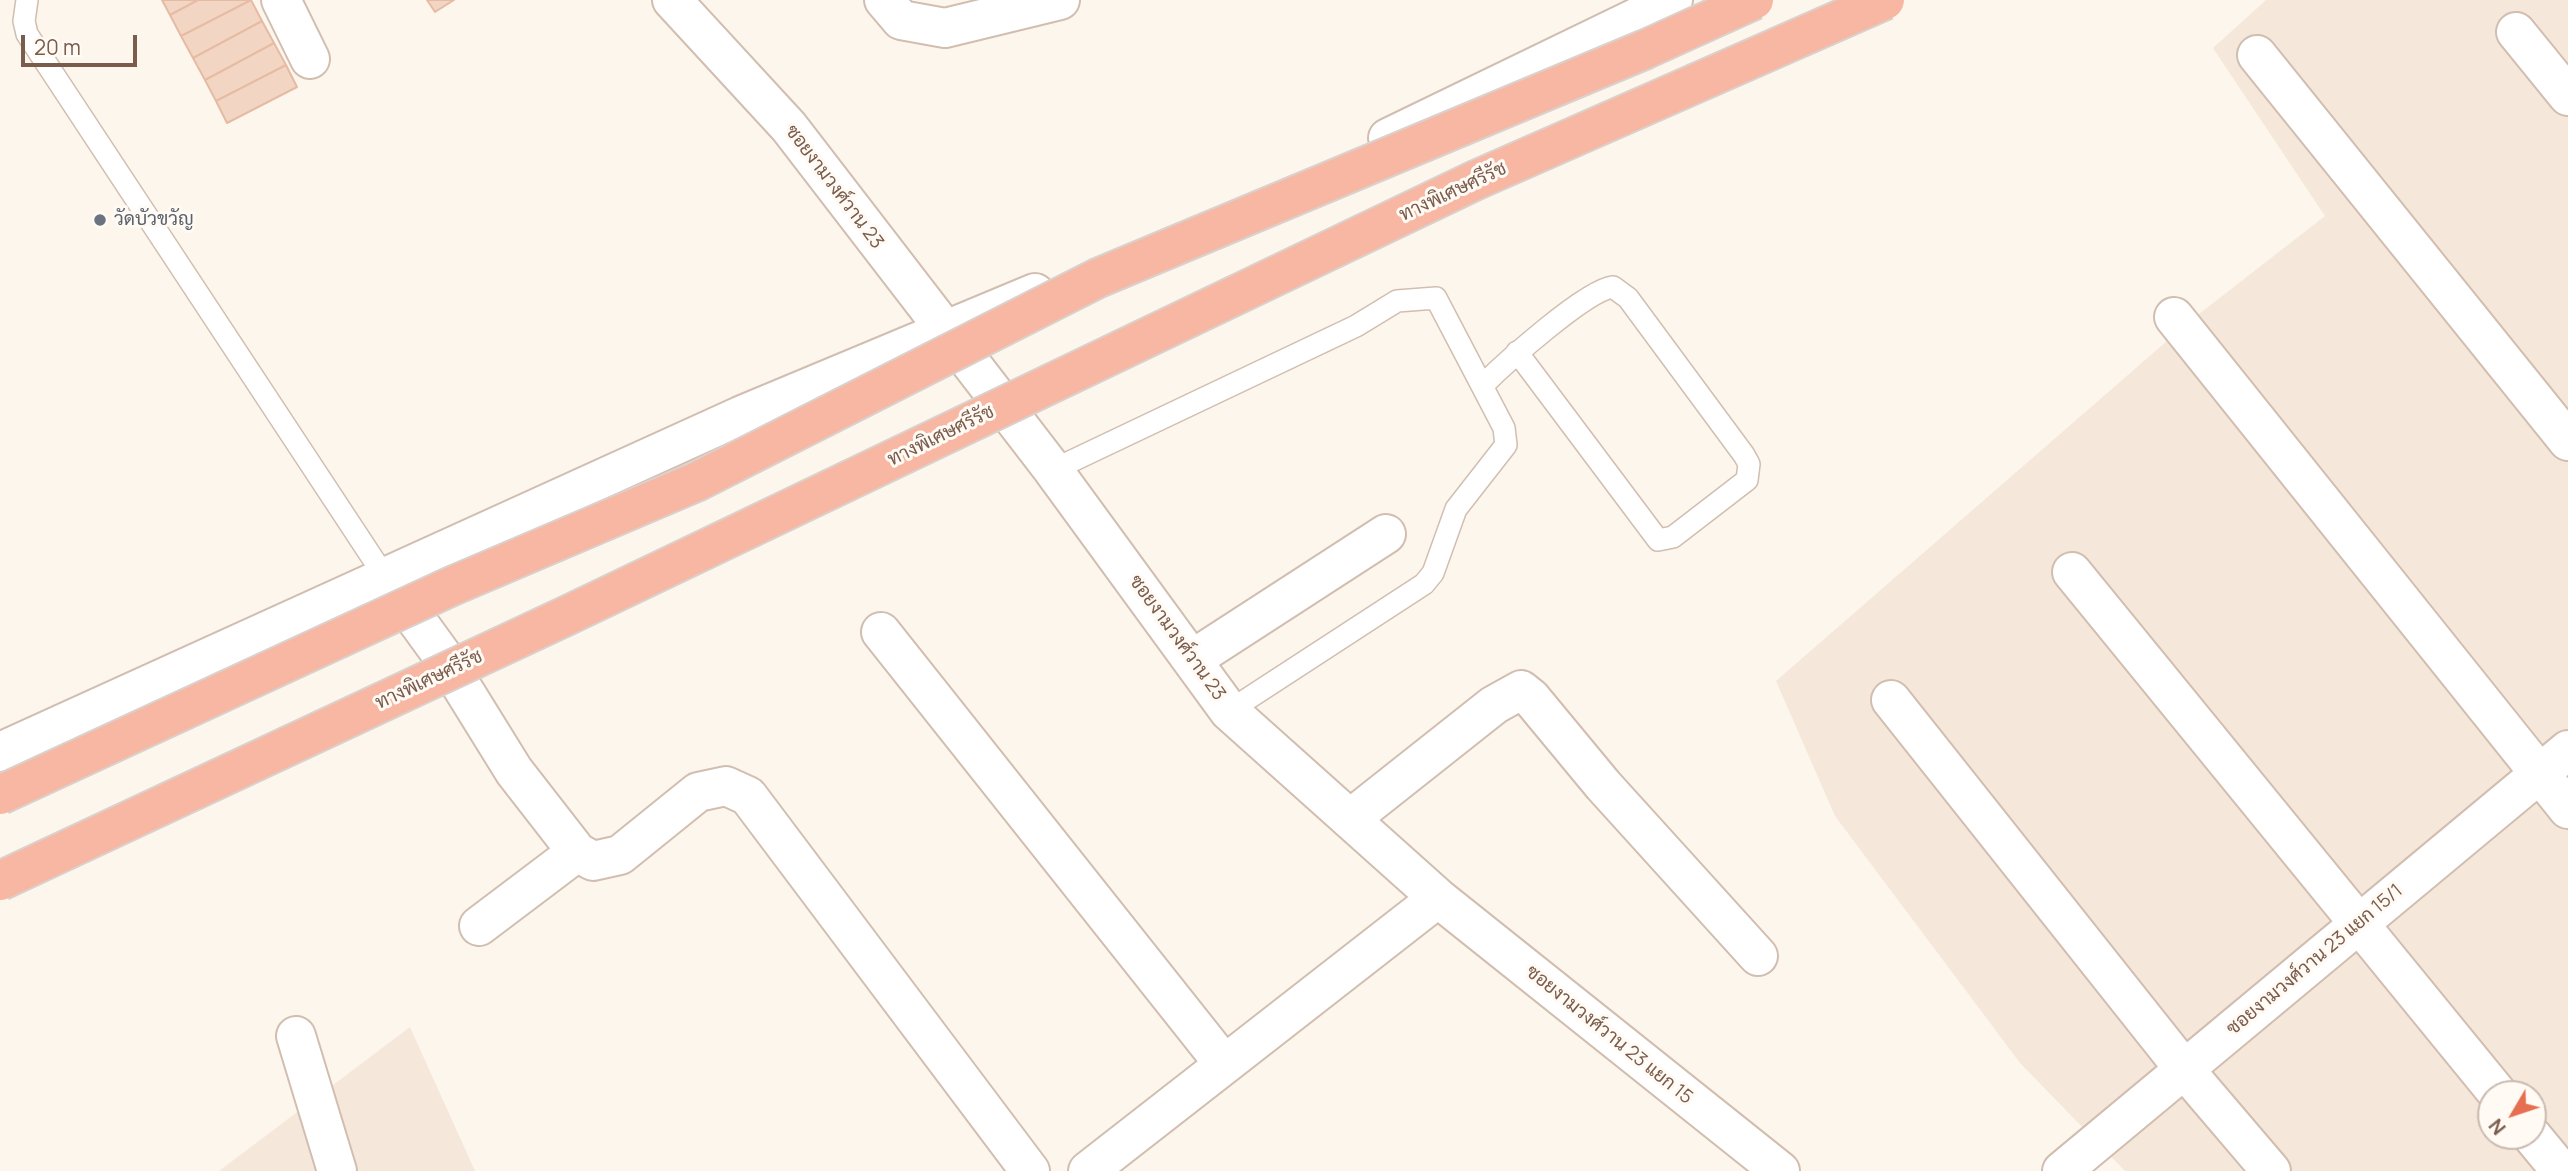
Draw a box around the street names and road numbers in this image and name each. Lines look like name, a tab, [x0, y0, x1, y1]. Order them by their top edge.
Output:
street label: ซอยงามวงศ์วาน 23	[780, 121, 888, 253]
street label: ทางพิเศษศรีรัช	[1396, 157, 1510, 227]
street label: ทางพิเศษศรีรัช	[884, 400, 998, 472]
street label: ซอยงามวงศ์วาน 23	[1124, 571, 1230, 705]
street label: ทางพิเศษศรีรัช	[372, 645, 486, 715]
street label: ซอยงามวงศ์วาน 23 แยก 15/1	[2222, 880, 2408, 1040]
street label: ซอยงามวงศ์วาน 23 แยก 15	[1521, 961, 1697, 1109]

